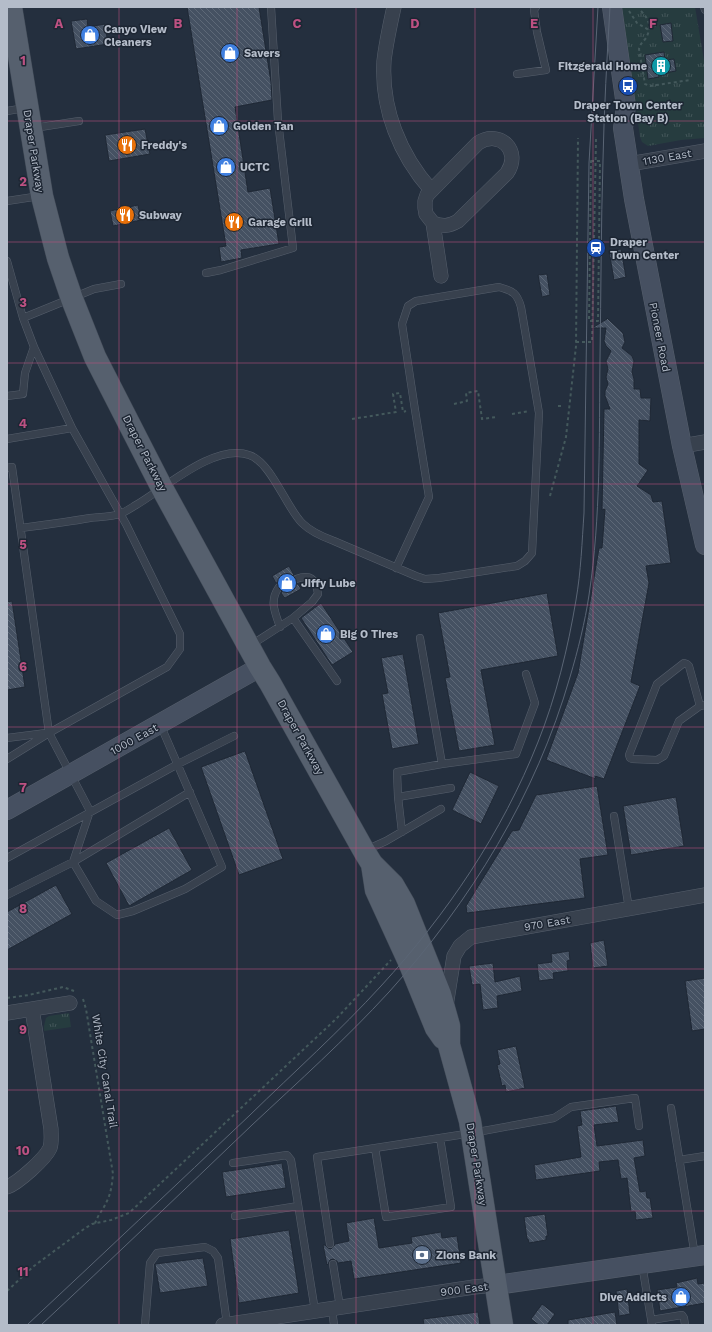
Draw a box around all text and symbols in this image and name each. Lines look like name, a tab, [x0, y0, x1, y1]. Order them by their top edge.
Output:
text: A	[55, 16, 64, 31]
text: B	[174, 16, 183, 31]
text: C	[293, 16, 302, 31]
text: D	[410, 16, 420, 31]
text: E	[530, 16, 538, 31]
text: F	[649, 16, 657, 31]
place label: Canyo View Cleaners	[104, 23, 167, 49]
shop icon: Canyo View Cleaners	[79, 24, 101, 46]
shop icon: Savers	[219, 42, 241, 64]
place label: Savers	[244, 47, 280, 60]
text: 1	[20, 53, 26, 68]
building icon: Fitzgerald Home	[650, 55, 672, 77]
place label: Fitzgerald Home	[558, 60, 647, 73]
bus stop icon: Draper Town Center Station (Bay B)	[617, 75, 639, 97]
place label: Draper Town Center Station (Bay B)	[574, 99, 683, 125]
street label: Draper Parkway	[21, 109, 47, 194]
shop icon: Golden Tan	[208, 115, 230, 137]
place label: Golden Tan	[233, 120, 294, 133]
restaurant icon: Freddy's	[116, 134, 138, 156]
place label: Freddy's	[141, 139, 187, 152]
street label: 1130 East	[642, 147, 693, 168]
shop icon: UCTC	[215, 156, 237, 178]
place label: UCTC	[240, 161, 270, 174]
text: 2	[19, 174, 27, 189]
restaurant icon: Subway	[114, 204, 136, 226]
place label: Subway	[139, 209, 182, 222]
restaurant icon: Garage Grill	[223, 211, 245, 233]
place label: Garage Grill	[248, 216, 313, 229]
place label: Draper Town Center	[610, 236, 679, 262]
station icon: Draper Town Center	[585, 237, 607, 259]
text: 3	[19, 295, 27, 310]
street label: Pioneer Road	[646, 301, 673, 373]
street label: Draper Parkway	[120, 413, 170, 494]
text: 4	[19, 416, 28, 431]
text: 5	[19, 537, 27, 552]
shop icon: Jiffy Lube	[276, 572, 298, 594]
place label: Jiffy Lube	[301, 577, 356, 590]
shop icon: Big O Tires	[315, 623, 337, 645]
place label: Big O Tires	[340, 628, 398, 641]
text: 6	[19, 659, 27, 674]
street label: Draper Parkway	[275, 697, 327, 777]
street label: 1000 East	[108, 721, 161, 758]
text: 7	[19, 780, 27, 795]
text: 8	[19, 901, 27, 916]
street label: 970 East	[523, 913, 572, 934]
street label: White City Canal Trail	[89, 1013, 120, 1130]
text: 9	[19, 1022, 27, 1037]
street label: Draper Parkway	[464, 1122, 490, 1207]
text: 10	[16, 1143, 30, 1158]
bank icon: Zions Bank	[411, 1244, 433, 1266]
place label: Zions Bank	[436, 1249, 496, 1262]
text: 11	[17, 1264, 29, 1279]
street label: 900 East	[440, 1280, 489, 1299]
shop icon: Dive Addicts	[670, 1286, 692, 1308]
place label: Dive Addicts	[599, 1291, 667, 1304]

